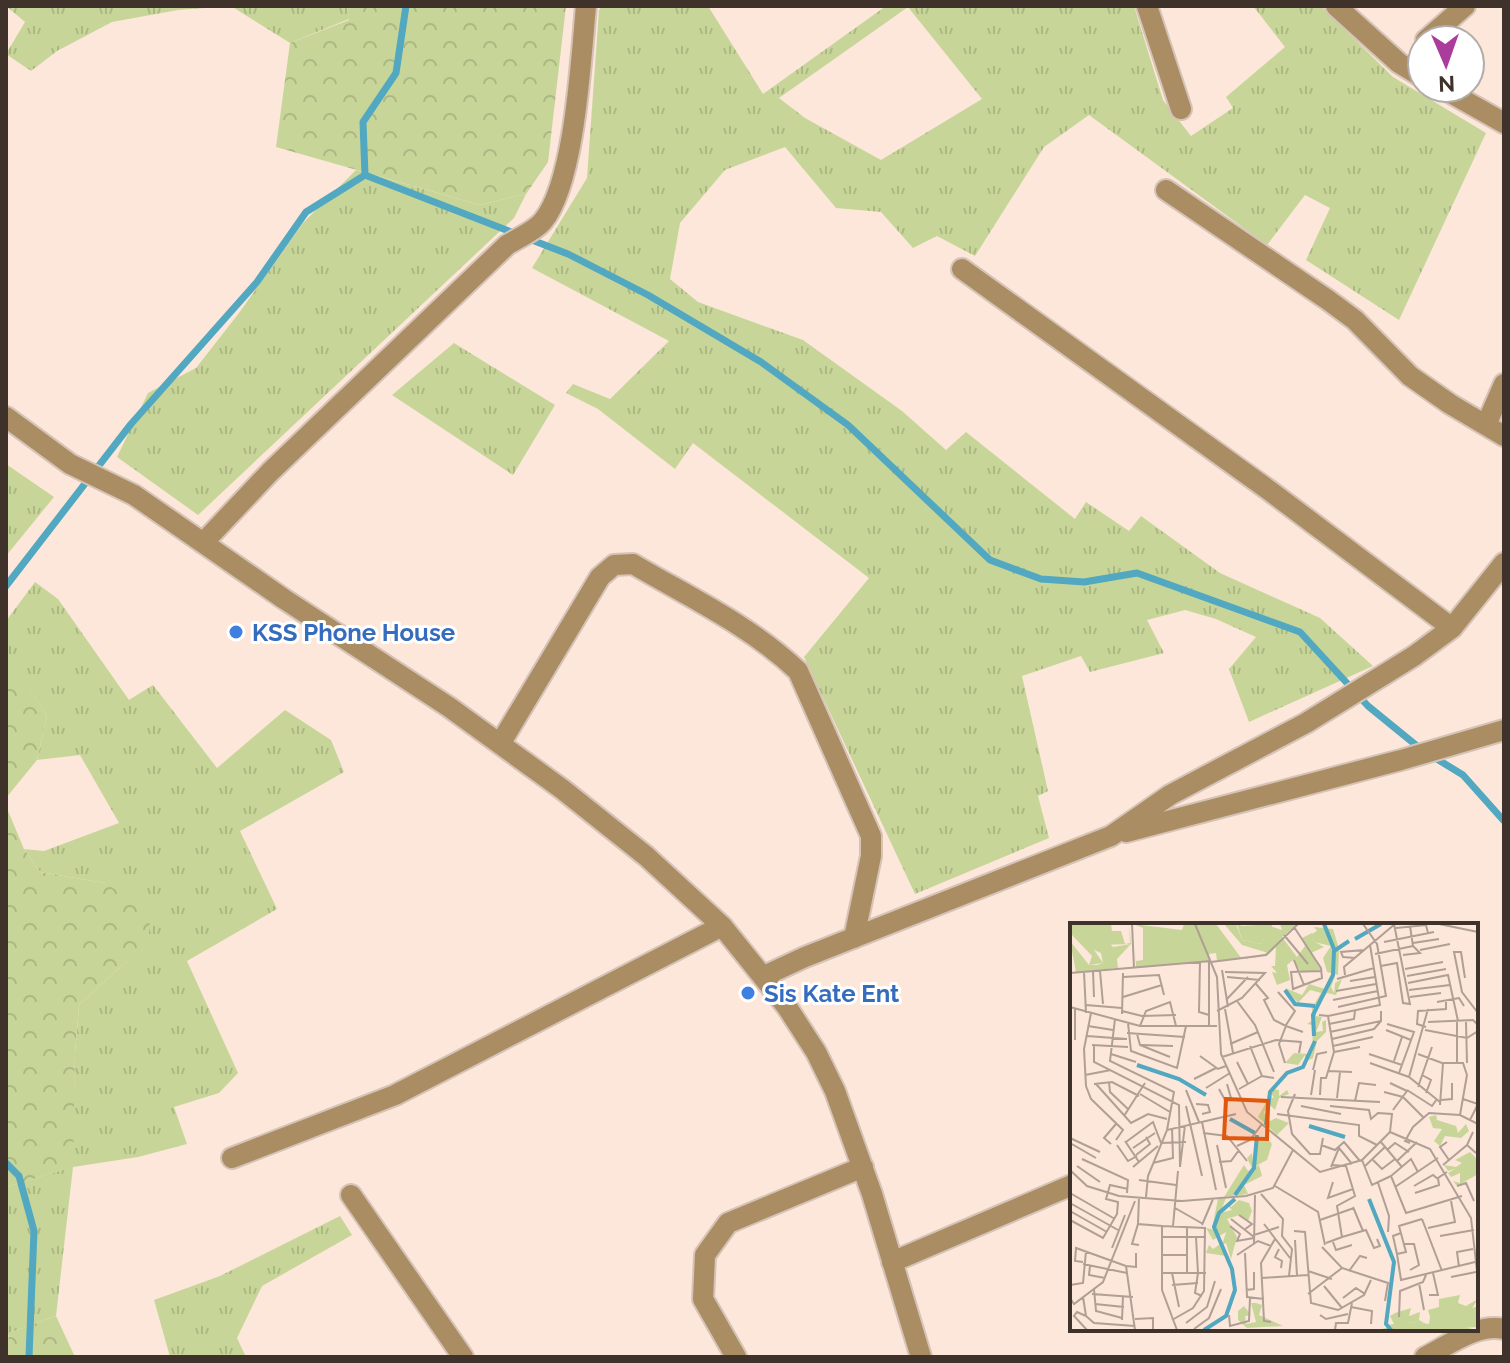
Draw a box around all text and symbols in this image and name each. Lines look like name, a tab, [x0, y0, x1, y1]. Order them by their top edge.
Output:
north arrow	[1406, 24, 1486, 104]
text: N	[1438, 71, 1456, 97]
place label: KSS Phone House	[252, 618, 455, 647]
marker: KSS Phone House	[227, 623, 245, 641]
inset map	[1070, 923, 1478, 1331]
place label: Sis Kate Ent	[764, 979, 899, 1008]
marker: Sis Kate Ent	[739, 984, 757, 1002]

